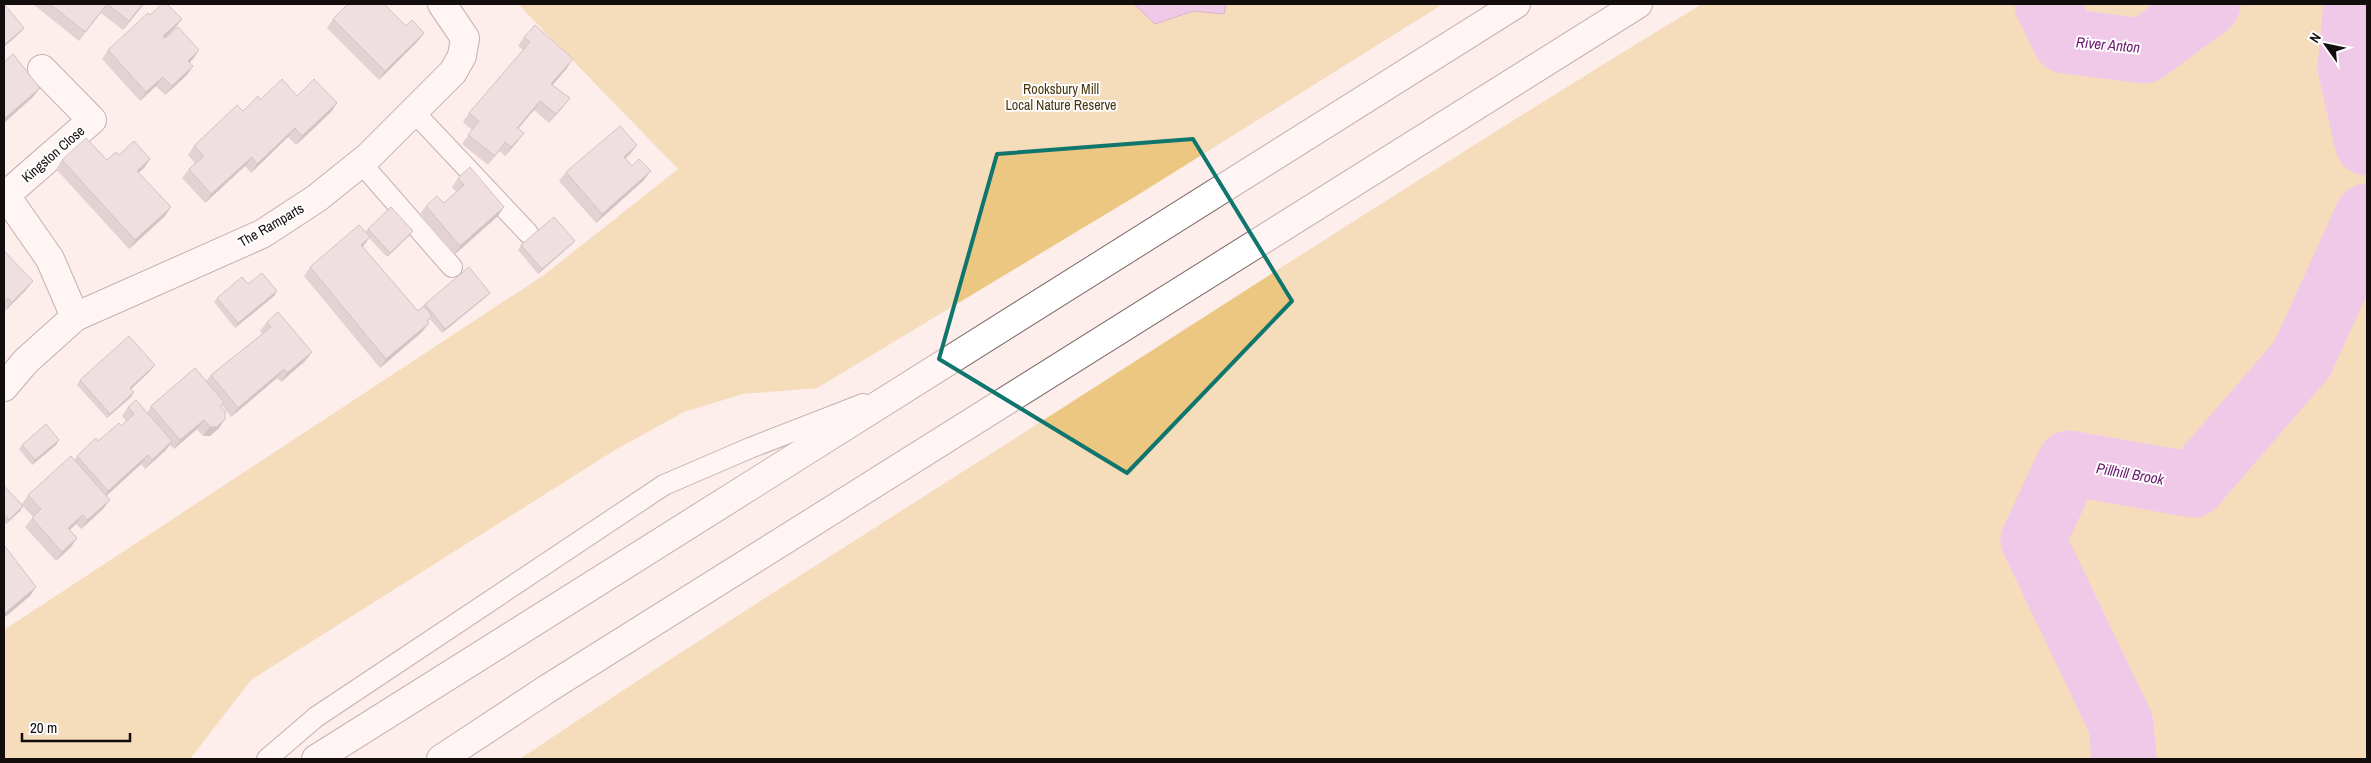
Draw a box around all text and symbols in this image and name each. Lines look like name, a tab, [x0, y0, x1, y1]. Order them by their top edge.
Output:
north arrow	[2301, 20, 2351, 70]
text: N	[2305, 30, 2325, 46]
water label: River Anton	[2075, 31, 2141, 58]
park label: Rooksbury Mill Local Nature Reserve	[1005, 80, 1117, 114]
street label: Kingston Close	[18, 122, 88, 186]
street label: The Ramparts	[235, 199, 307, 251]
water label: Pillhill Brook	[2095, 457, 2166, 490]
scale bar	[22, 710, 130, 742]
text: 20 m	[30, 717, 57, 738]

